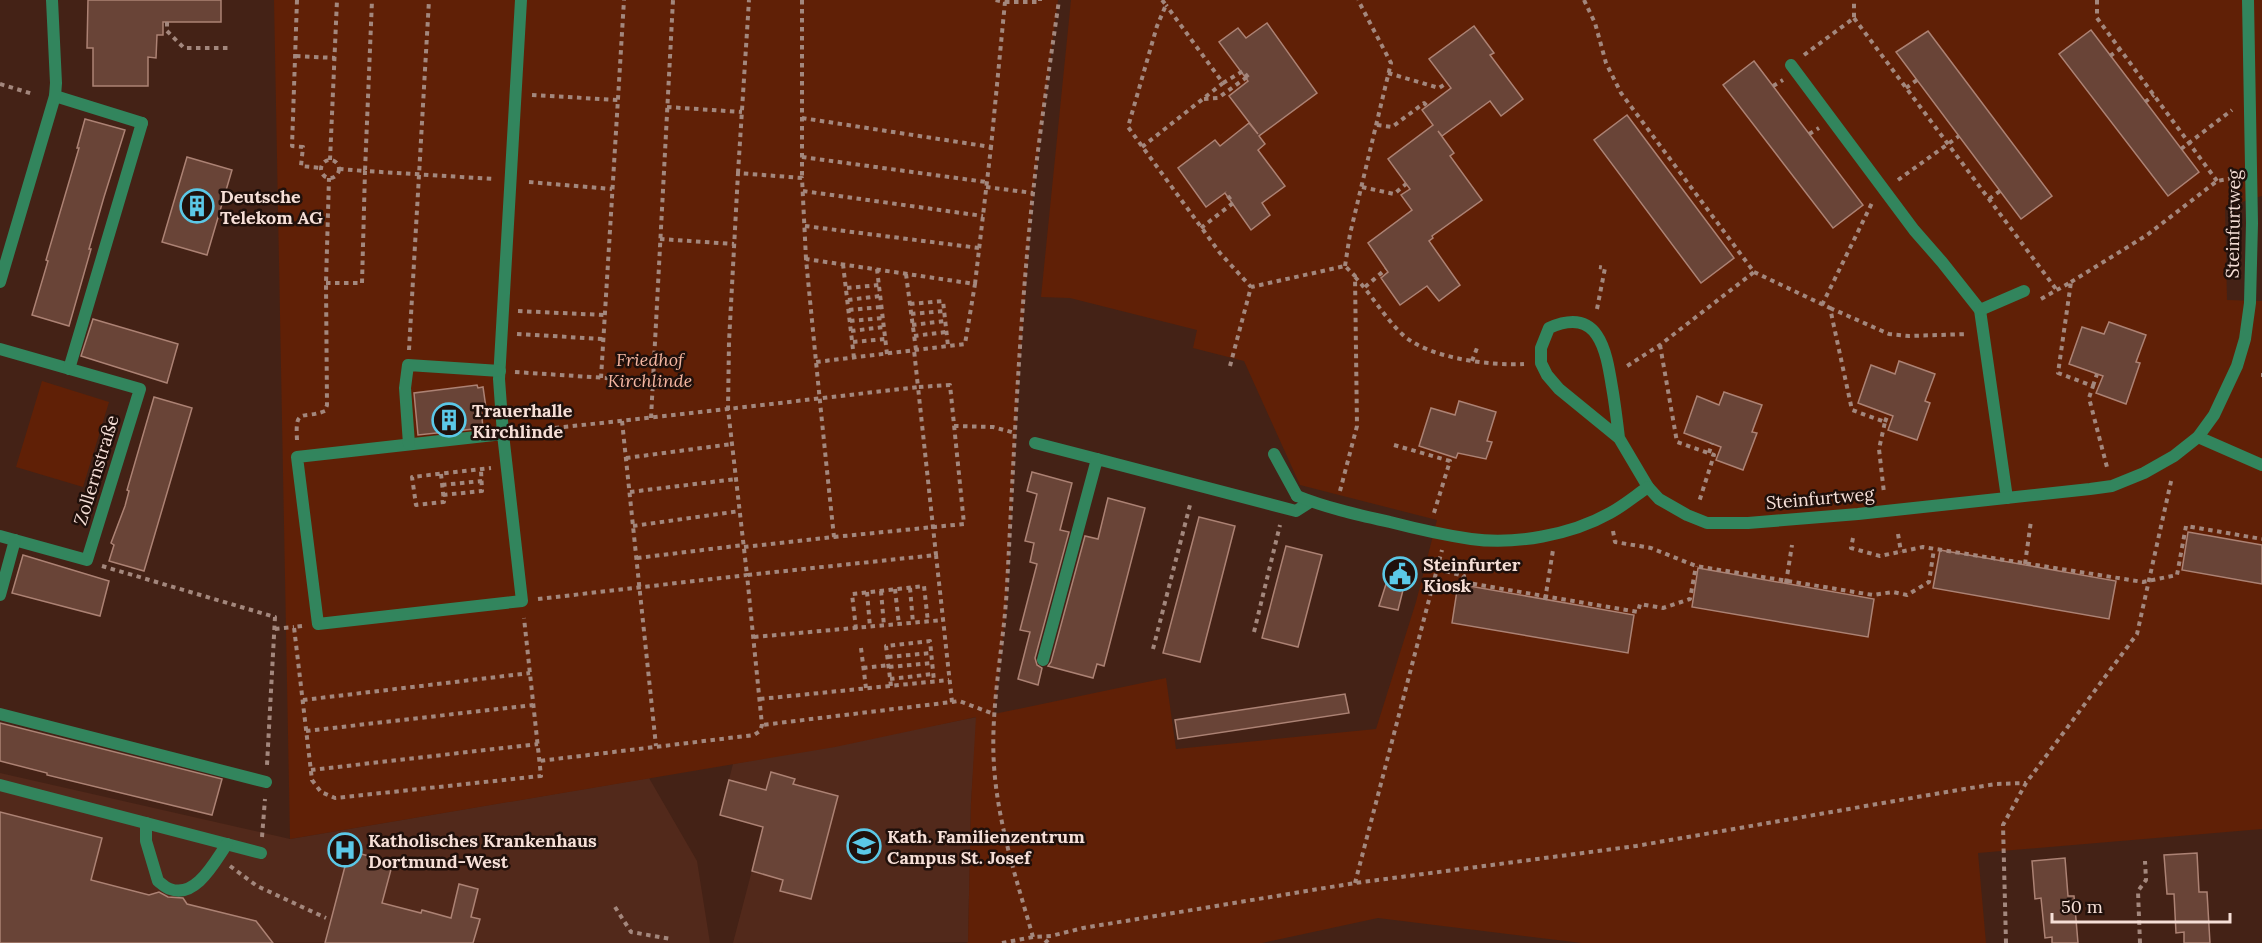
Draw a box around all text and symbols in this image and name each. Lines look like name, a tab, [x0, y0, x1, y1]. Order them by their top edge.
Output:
street label: Steinfurtweg	[2221, 168, 2245, 279]
place label: Deutsche Telekom AG	[220, 185, 323, 229]
building icon: Deutsche Telekom AG	[179, 188, 215, 224]
park label: Friedhof Kirchlinde	[608, 348, 692, 392]
place label: Trauerhalle Kirchlinde	[472, 399, 573, 443]
building icon: Trauerhalle Kirchlinde	[431, 402, 467, 438]
street label: Zollernstraße	[68, 412, 124, 528]
street label: Steinfurtweg	[1765, 482, 1876, 514]
place label: Steinfurter Kiosk	[1423, 553, 1521, 597]
public building icon: Steinfurter Kiosk	[1382, 556, 1418, 592]
place label: Kath. Familienzentrum Campus St. Josef	[887, 825, 1085, 869]
school or university icon: Kath. Familienzentrum Campus St. Josef	[846, 828, 882, 864]
place label: Katholisches Krankenhaus Dortmund-West	[368, 829, 597, 873]
hospital icon: Katholisches Krankenhaus Dortmund-West	[327, 832, 363, 868]
scale bar	[2052, 886, 2230, 924]
text: 50 m	[2061, 895, 2103, 918]

